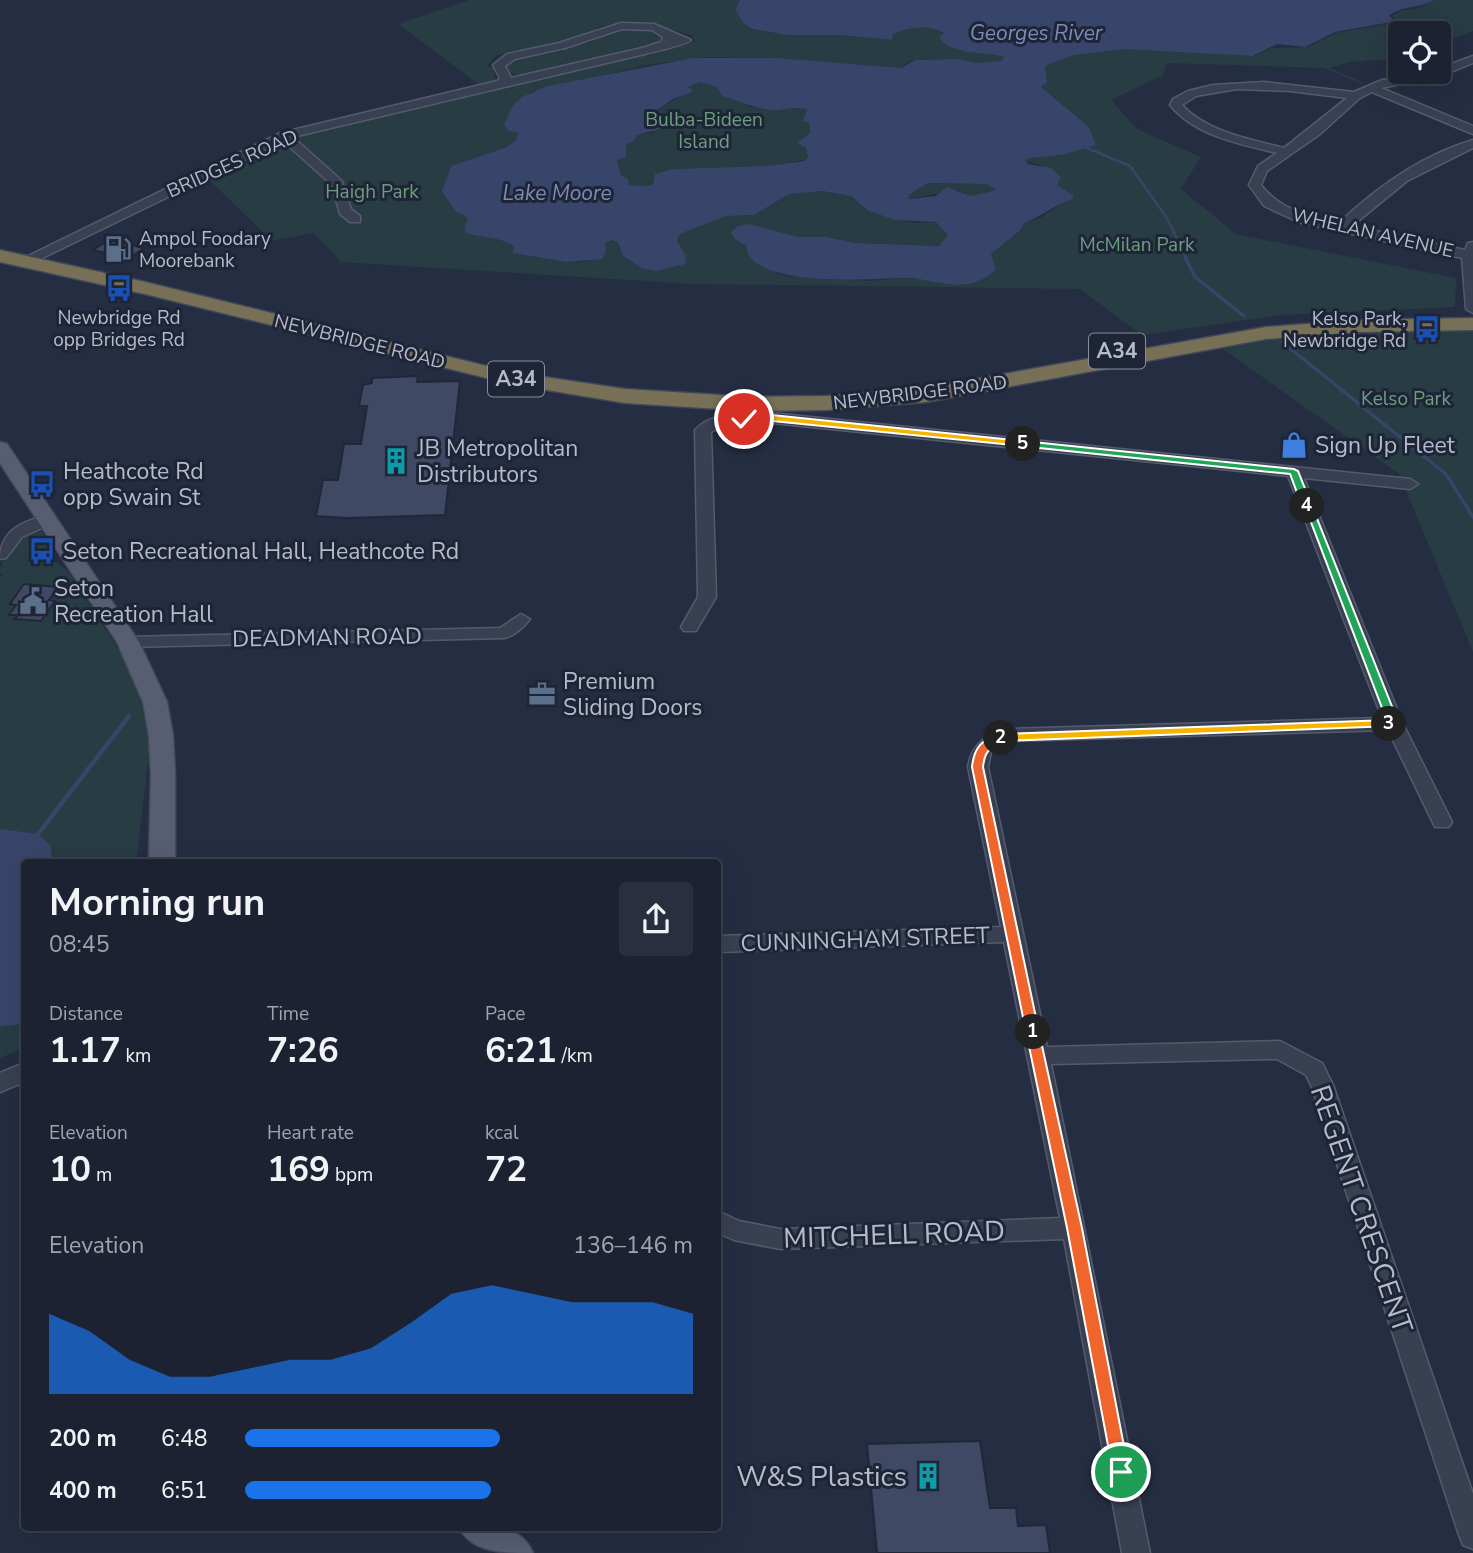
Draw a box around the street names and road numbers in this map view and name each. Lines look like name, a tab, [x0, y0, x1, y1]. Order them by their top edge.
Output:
street label: BRIDGES ROAD	[163, 123, 302, 204]
street label: WHELAN AVENUE	[1289, 202, 1456, 264]
street label: NEWBRIDGE ROAD	[272, 308, 448, 376]
road number: A34	[1089, 334, 1145, 368]
road number: A34	[488, 362, 544, 396]
street label: NEWBRIDGE ROAD	[832, 369, 1009, 417]
street label: DEADMAN ROAD	[232, 620, 422, 655]
street label: CUNNINGHAM STREET	[740, 920, 990, 959]
street label: REGENT CRESCENT	[1301, 1080, 1421, 1339]
street label: MITCHELL ROAD	[783, 1212, 1005, 1258]

